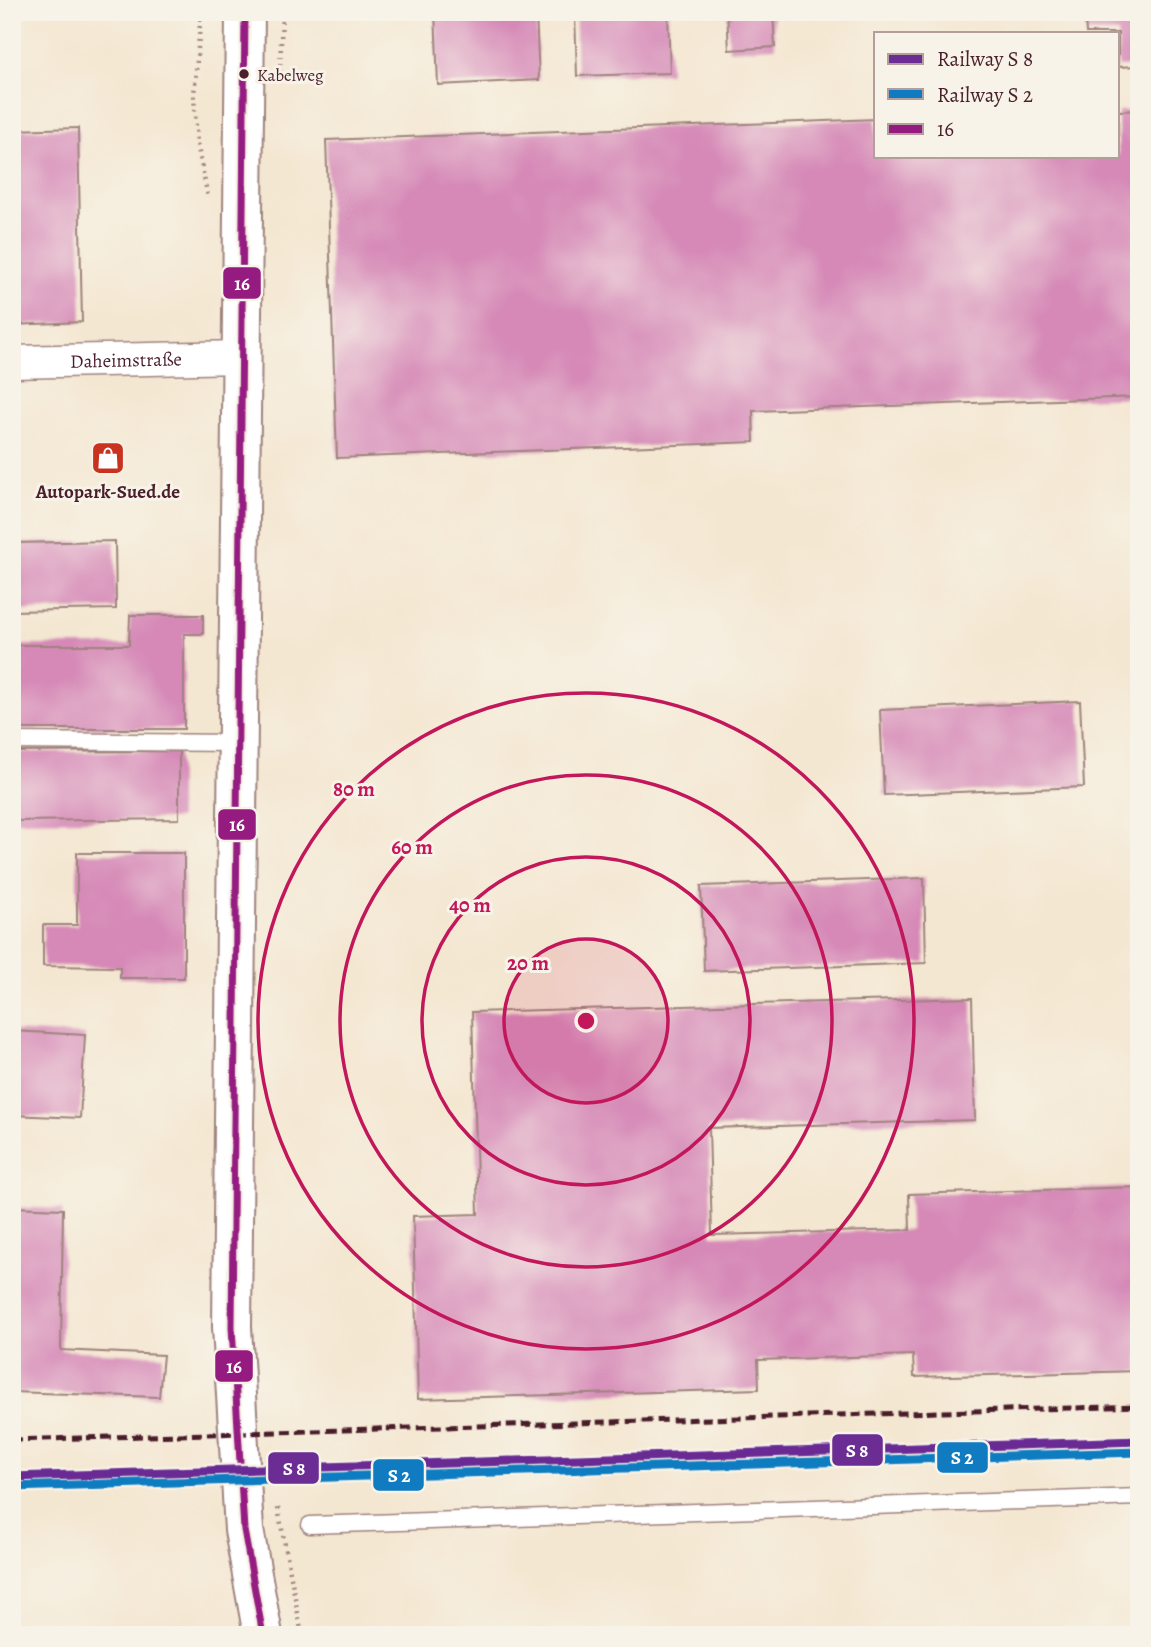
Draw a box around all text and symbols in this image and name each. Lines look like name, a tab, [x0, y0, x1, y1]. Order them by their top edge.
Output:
legend	[874, 32, 1120, 158]
text: Railway S 8	[937, 45, 1033, 73]
place label: Kabelweg	[257, 64, 324, 87]
marker: Kabelweg	[237, 67, 251, 81]
text: Railway S 2	[937, 81, 1033, 109]
text: 16	[937, 115, 954, 143]
line badge: 16	[222, 266, 262, 300]
text: 16	[234, 271, 250, 297]
street label: Daheimstraße	[70, 346, 182, 375]
shop icon: Autopark-Sued.de	[89, 439, 127, 477]
place label: Autopark-Sued.de	[35, 479, 180, 505]
text: 80 m	[333, 775, 375, 803]
line badge: 16	[217, 808, 257, 841]
text: 16	[229, 812, 245, 838]
text: 60 m	[391, 833, 433, 861]
text: 40 m	[449, 891, 491, 919]
text: 20 m	[507, 949, 549, 977]
centre of rings	[574, 1009, 598, 1033]
line badge: 16	[214, 1349, 254, 1383]
text: 16	[226, 1354, 242, 1380]
line badge: S 8	[831, 1433, 884, 1467]
text: S 8	[846, 1438, 868, 1464]
line badge: S 2	[936, 1441, 989, 1474]
text: S 2	[951, 1445, 973, 1471]
line badge: S 8	[267, 1451, 320, 1485]
text: S 8	[283, 1456, 305, 1482]
line badge: S 2	[372, 1458, 425, 1492]
text: S 2	[388, 1463, 410, 1489]

